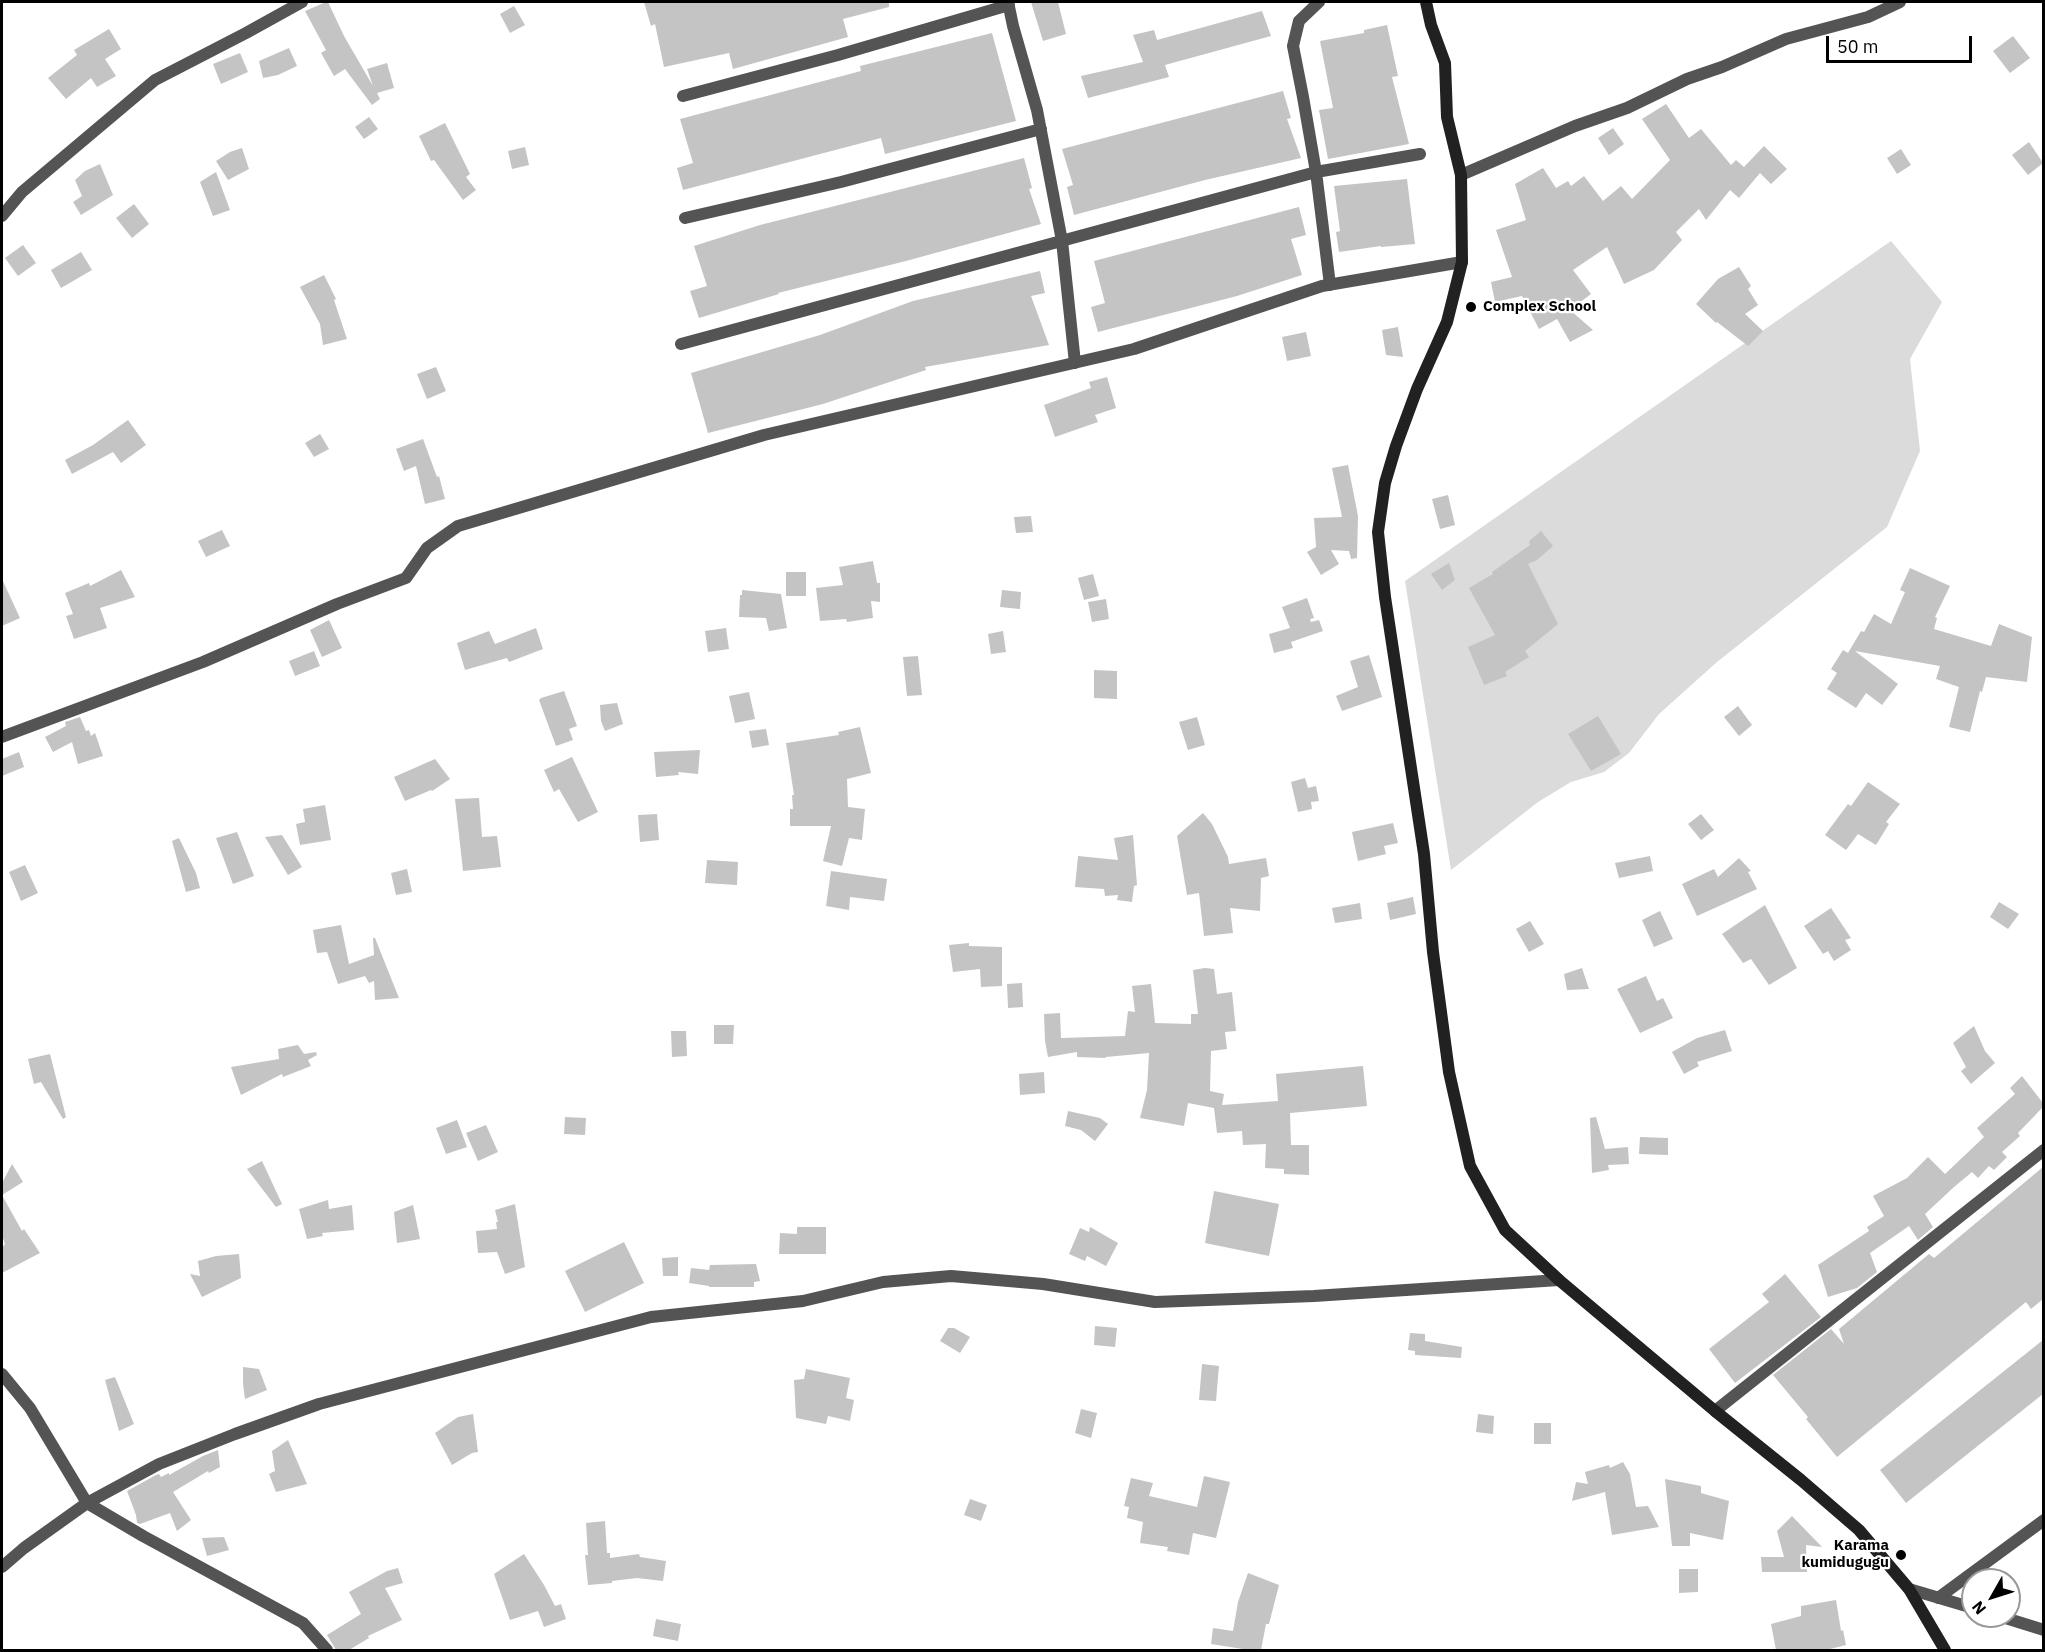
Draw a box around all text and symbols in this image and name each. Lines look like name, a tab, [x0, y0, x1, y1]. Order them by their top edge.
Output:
scale bar	[1829, 24, 1974, 62]
text: 50 m	[1837, 35, 1879, 58]
place label: Complex School	[1483, 298, 1596, 316]
marker: Complex School	[1464, 300, 1478, 314]
place label: Karama kumidugugu	[1801, 1537, 1889, 1572]
marker: Karama kumidugugu	[1894, 1548, 1908, 1562]
north arrow	[1961, 1568, 2021, 1628]
text: N	[1967, 1597, 1990, 1619]

